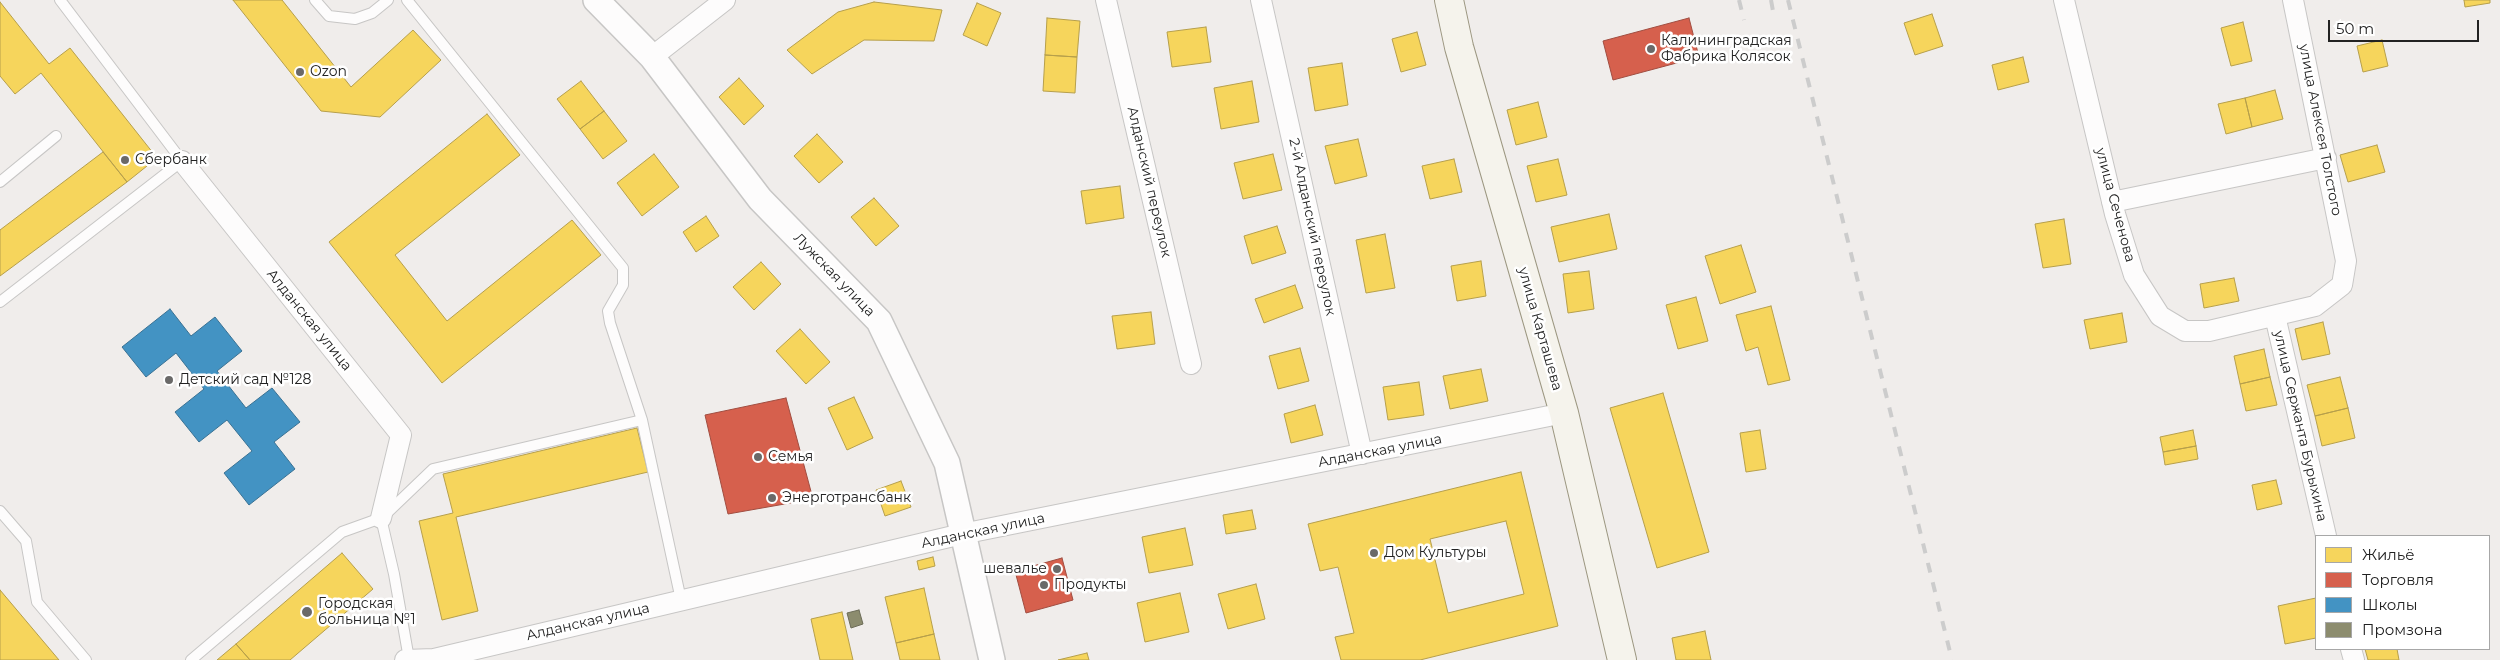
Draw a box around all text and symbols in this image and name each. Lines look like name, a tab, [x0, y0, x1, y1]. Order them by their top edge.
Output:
scale bar	[2330, 10, 2481, 42]
text: 50 m	[2336, 19, 2374, 38]
place label: Калининградская Фабрика Колясок	[1661, 33, 1792, 65]
marker: Калининградская Фабрика Колясок	[1645, 43, 1657, 55]
street label: улица Алексея Толстого	[2295, 43, 2345, 217]
place label: Ozon	[310, 64, 347, 80]
marker: Ozon	[294, 66, 306, 78]
street label: Алданский переулок	[1123, 105, 1175, 259]
street label: 2-й Алданский переулок	[1285, 137, 1339, 317]
street label: улица Сеченова	[2092, 146, 2138, 264]
place label: Сбербанк	[135, 152, 207, 168]
marker: Сбербанк	[119, 154, 131, 166]
street label: Лужская улица	[790, 230, 878, 320]
street label: улица Карташева	[1514, 265, 1566, 393]
street label: Алданская улица	[263, 266, 355, 374]
street label: улица Сержанта Бурыхина	[2270, 329, 2330, 523]
place label: Детский сад №128	[179, 372, 311, 388]
marker: Детский сад №128	[163, 374, 175, 386]
street label: Алданская улица	[1317, 431, 1443, 471]
place label: Семья	[768, 449, 813, 465]
marker: Семья	[752, 451, 764, 463]
place label: Энерготрансбанк	[782, 490, 911, 506]
marker: Энерготрансбанк	[766, 492, 778, 504]
street label: Алданская улица	[920, 510, 1046, 552]
legend	[2315, 535, 2490, 650]
place label: Дом Культуры	[1384, 545, 1487, 561]
text: Жильё	[2362, 545, 2415, 564]
marker: Дом Культуры	[1368, 547, 1380, 559]
place label: шевалье	[983, 561, 1047, 577]
marker: шевалье	[1051, 563, 1063, 575]
text: Торговля	[2362, 570, 2434, 589]
place label: Продукты	[1054, 577, 1127, 593]
marker: Продукты	[1038, 579, 1050, 591]
text: Школы	[2362, 595, 2418, 614]
place label: Городская больница №1	[318, 596, 416, 628]
street label: Алданская улица	[525, 600, 651, 644]
marker: Городская больница №1	[300, 605, 314, 619]
text: Промзона	[2362, 620, 2442, 639]

